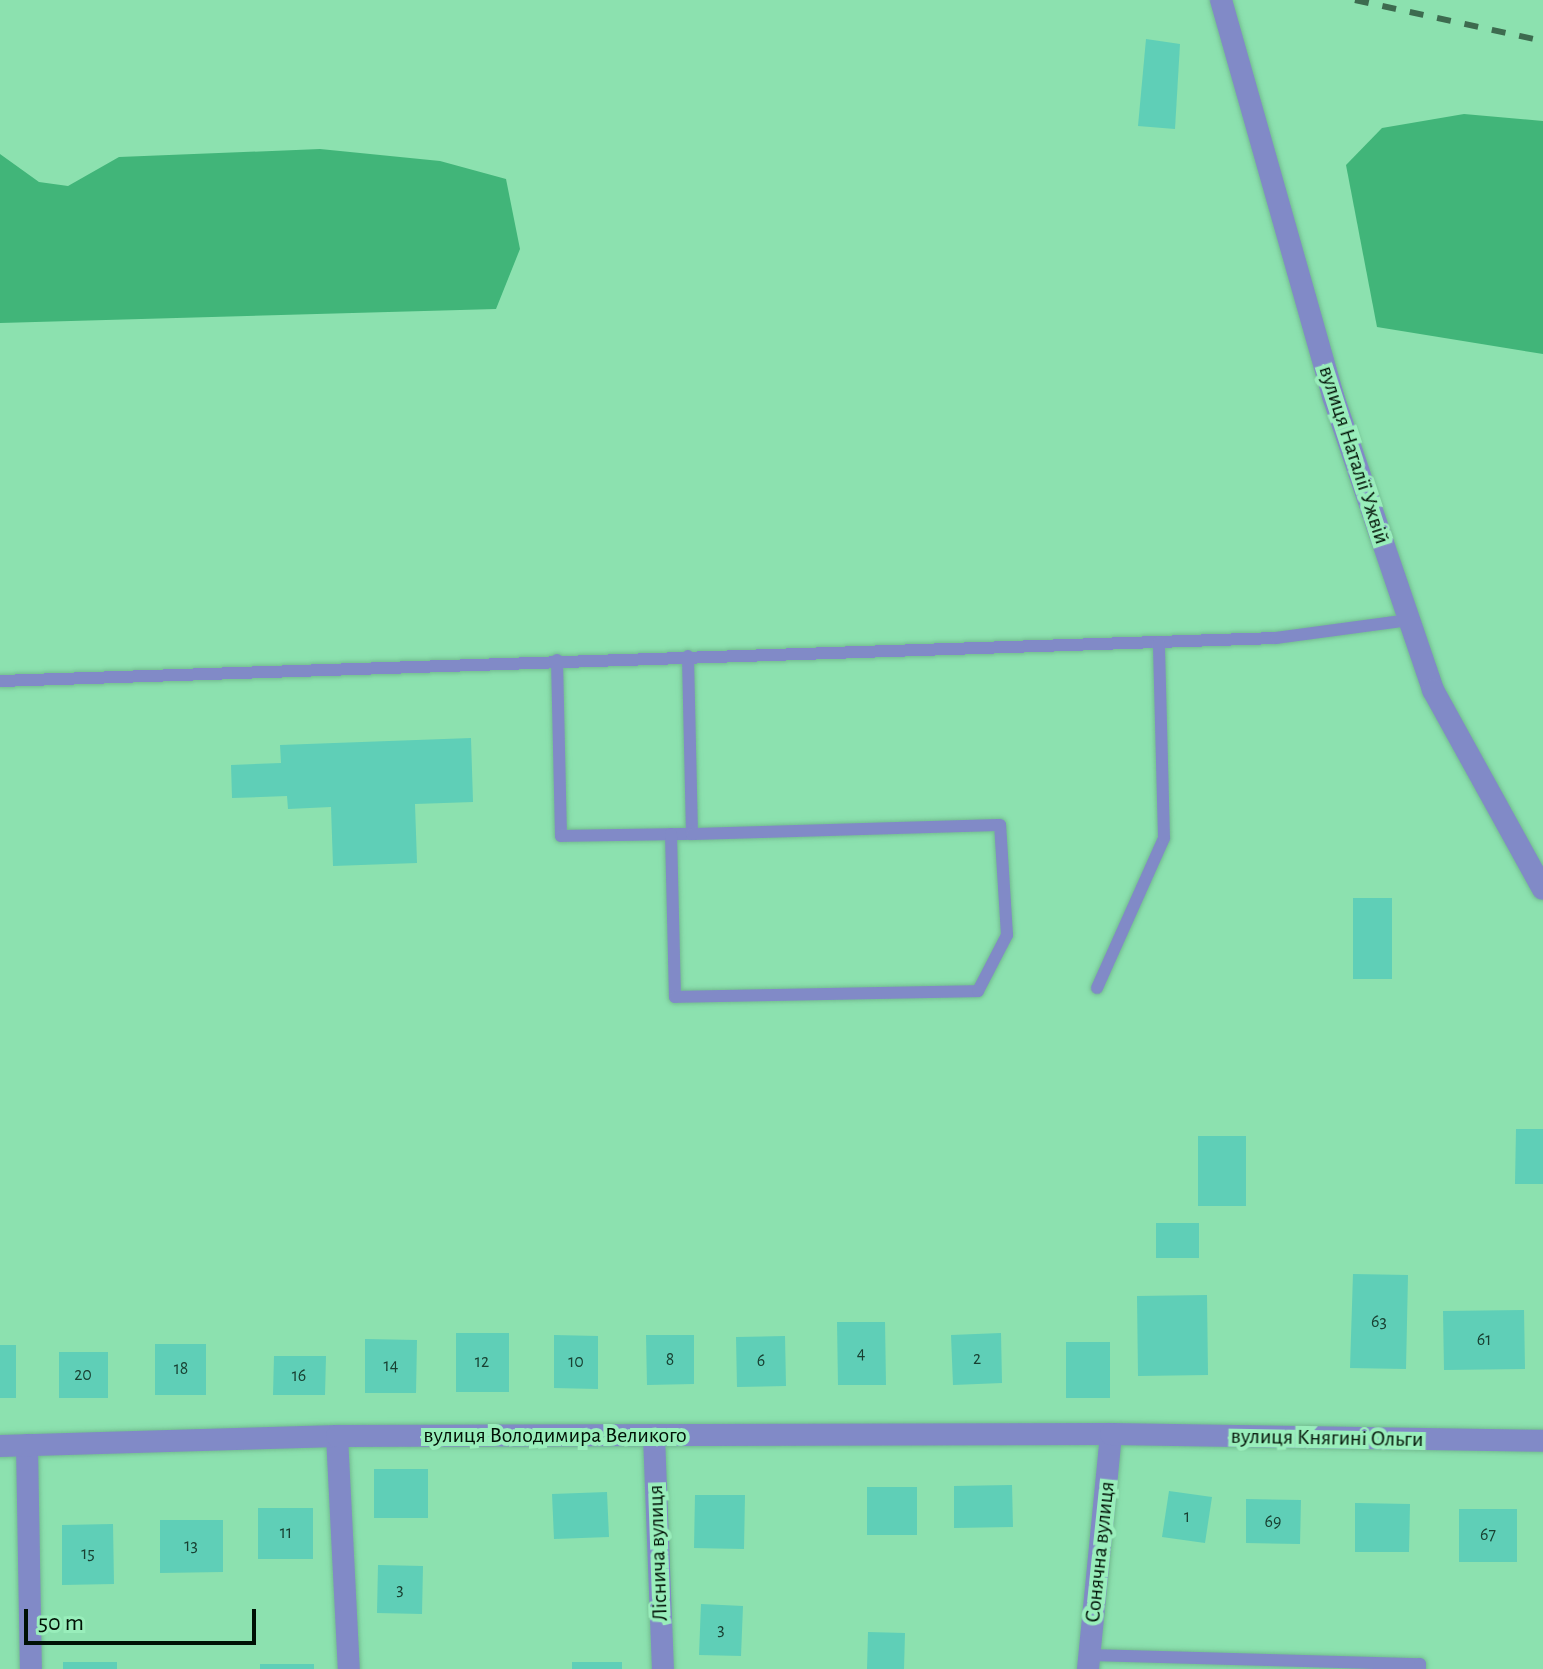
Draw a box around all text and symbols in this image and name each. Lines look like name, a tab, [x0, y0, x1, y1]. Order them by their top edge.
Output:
street label: вулиця Наталії Ужвій	[1313, 363, 1395, 547]
house number: 63	[1371, 1311, 1387, 1333]
house number: 61	[1477, 1329, 1491, 1351]
house number: 4	[857, 1343, 865, 1365]
house number: 2	[973, 1348, 981, 1370]
house number: 8	[666, 1349, 674, 1371]
house number: 6	[757, 1350, 765, 1372]
house number: 12	[475, 1351, 489, 1373]
house number: 10	[568, 1351, 584, 1373]
house number: 14	[384, 1355, 398, 1377]
house number: 18	[174, 1358, 188, 1380]
house number: 20	[74, 1364, 92, 1386]
house number: 16	[292, 1365, 306, 1387]
street label: вулиця Володимира Великого	[423, 1423, 687, 1449]
street label: вулиця Княгині Ольги	[1230, 1423, 1424, 1453]
street label: Сонячна вулиця	[1079, 1480, 1121, 1624]
street label: Ліснича вулиця	[642, 1484, 674, 1622]
house number: 1	[1184, 1506, 1190, 1528]
house number: 69	[1265, 1511, 1281, 1533]
house number: 11	[280, 1522, 292, 1544]
house number: 67	[1480, 1524, 1496, 1546]
house number: 13	[184, 1535, 198, 1557]
house number: 15	[81, 1543, 95, 1565]
house number: 3	[396, 1579, 404, 1601]
scale bar	[28, 1593, 260, 1643]
text: 50 m	[38, 1611, 84, 1635]
house number: 3	[717, 1619, 725, 1641]

